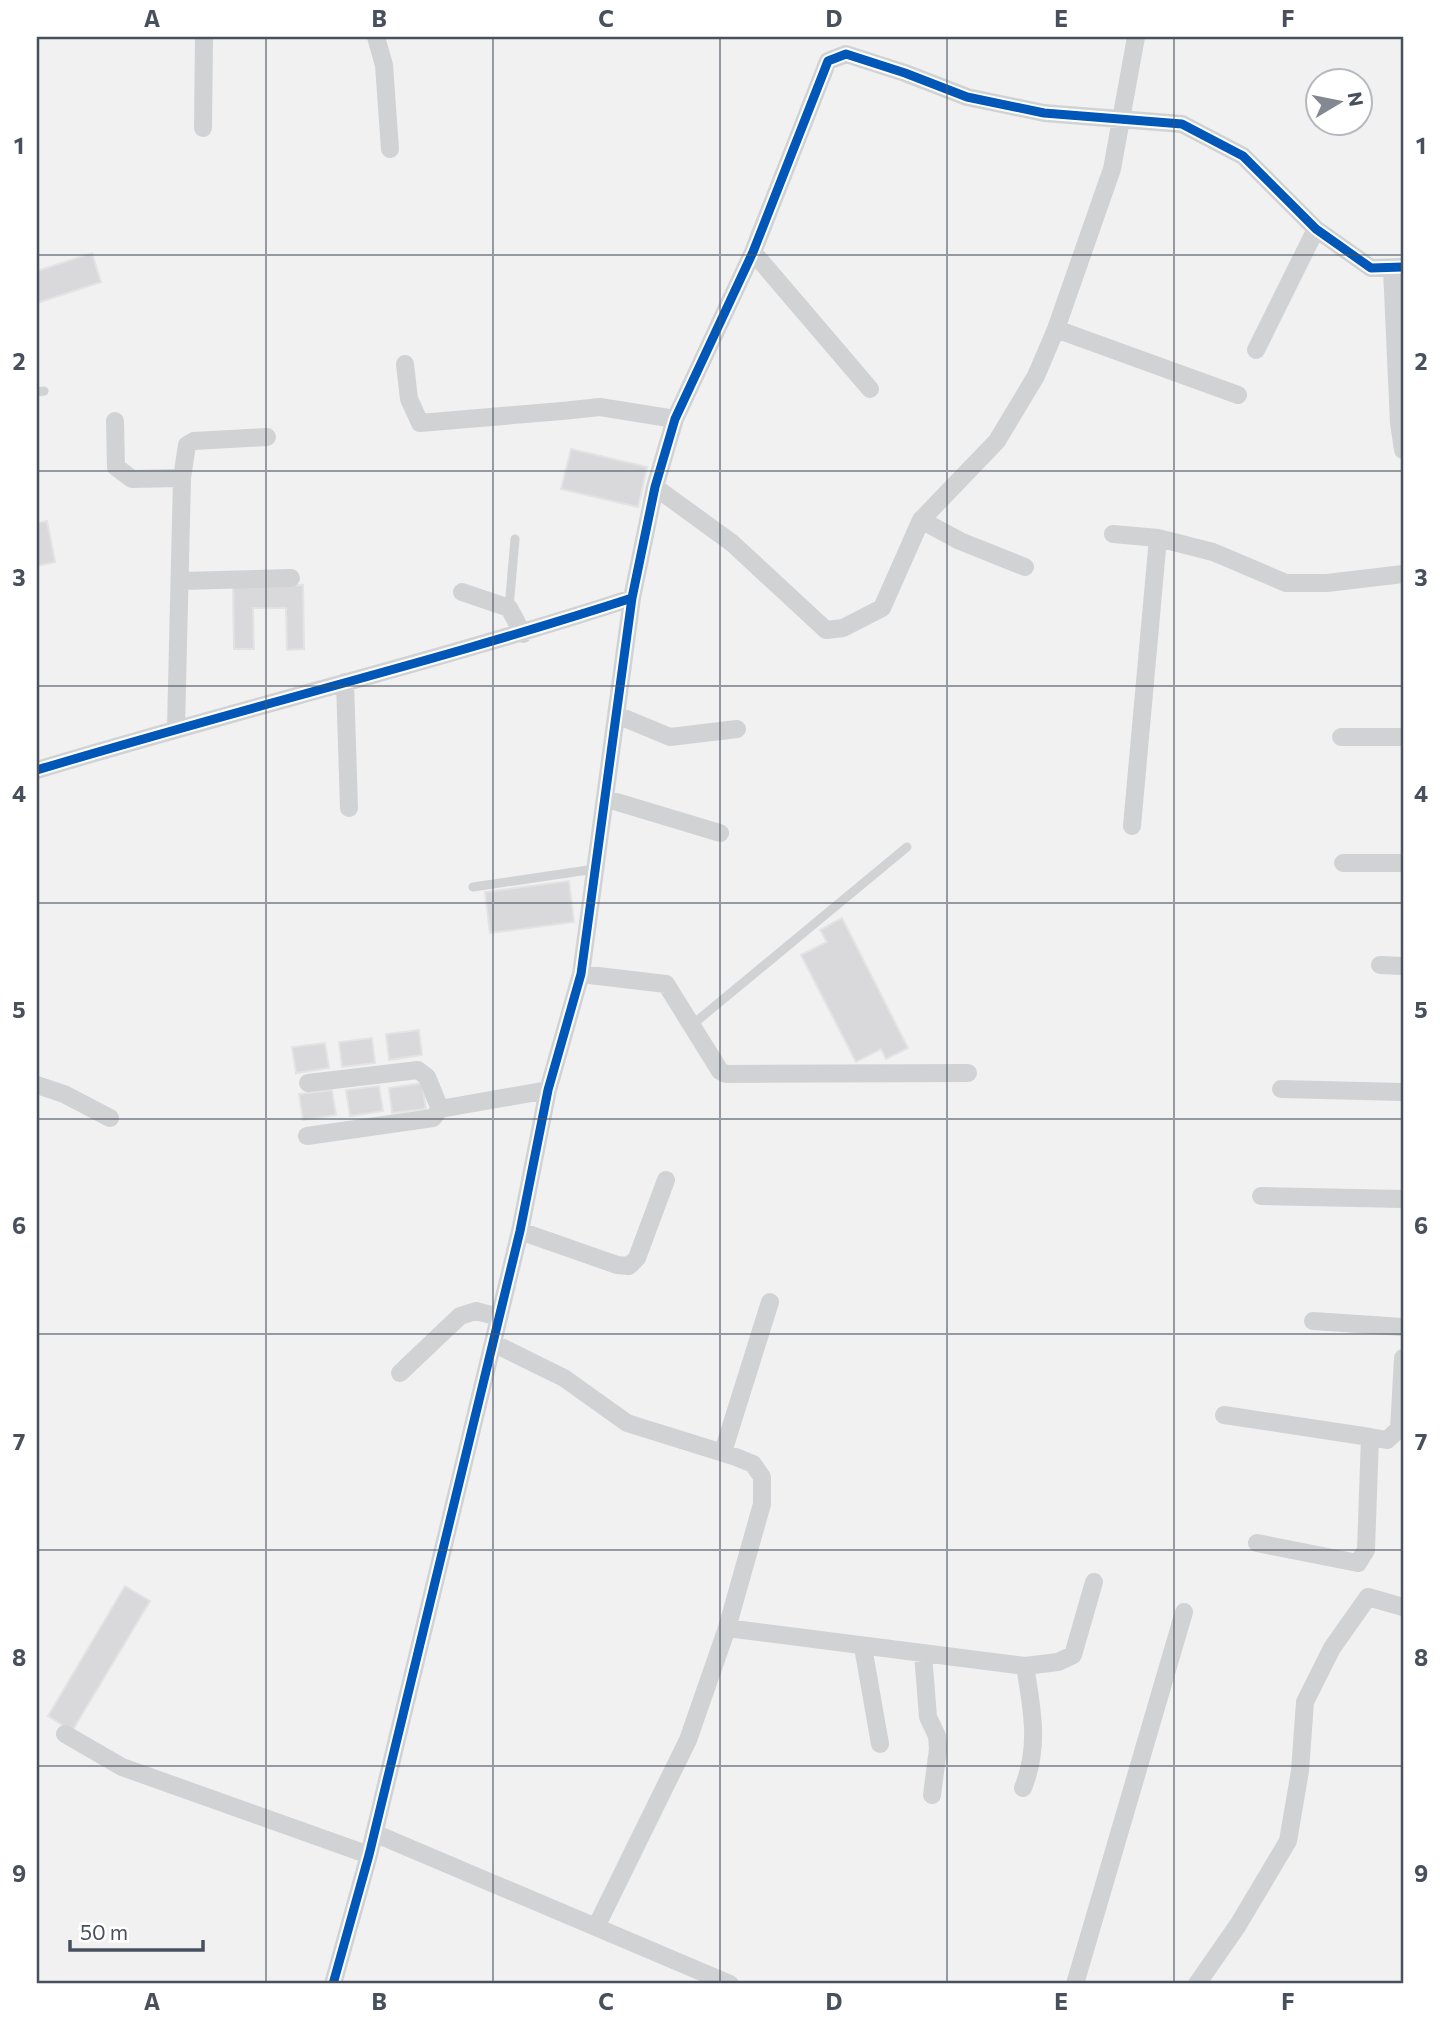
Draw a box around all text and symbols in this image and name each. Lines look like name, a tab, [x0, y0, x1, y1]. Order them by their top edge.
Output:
text: A	[144, 4, 161, 32]
text: B	[371, 4, 387, 32]
text: C	[598, 4, 614, 32]
text: D	[826, 4, 843, 32]
text: E	[1054, 4, 1068, 32]
text: F	[1281, 4, 1295, 32]
north arrow	[1304, 66, 1374, 136]
text: N	[1344, 90, 1369, 108]
text: 1	[14, 131, 24, 159]
text: 1	[1416, 131, 1426, 159]
text: 2	[12, 347, 26, 375]
text: 2	[1414, 347, 1428, 375]
text: 3	[12, 563, 26, 591]
text: 3	[1414, 563, 1428, 591]
text: 4	[12, 779, 26, 807]
text: 4	[1414, 779, 1428, 807]
text: 5	[12, 995, 26, 1023]
text: 5	[1414, 995, 1428, 1023]
text: 6	[12, 1211, 26, 1239]
text: 6	[1414, 1211, 1428, 1239]
text: 7	[13, 1427, 25, 1455]
text: 7	[1415, 1427, 1427, 1455]
text: 8	[12, 1643, 26, 1671]
text: 8	[1414, 1643, 1428, 1671]
text: 9	[12, 1859, 26, 1887]
text: 9	[1414, 1859, 1428, 1887]
scale bar	[70, 1909, 203, 1953]
text: 50 m	[80, 1919, 128, 1944]
text: A	[144, 1987, 161, 2015]
text: B	[371, 1987, 387, 2015]
text: C	[598, 1987, 614, 2015]
text: D	[826, 1987, 843, 2015]
text: E	[1054, 1987, 1068, 2015]
text: F	[1281, 1987, 1295, 2015]

